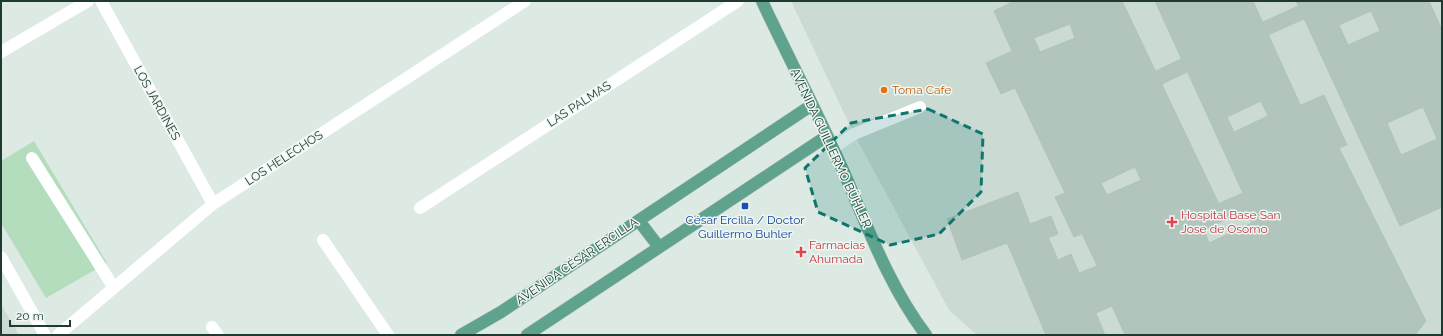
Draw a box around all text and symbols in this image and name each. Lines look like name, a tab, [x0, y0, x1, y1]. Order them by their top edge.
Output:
street label: LOS JARDINES	[131, 63, 183, 143]
street label: AVENIDA GUILLERMO BÜHLER	[788, 66, 874, 230]
street label: LAS PALMAS	[545, 78, 613, 130]
place label: Toma Cafe	[892, 83, 951, 97]
marker: Toma Cafe	[879, 85, 889, 95]
street label: LOS HELECHOS	[243, 128, 325, 188]
marker: César Ercilla / Doctor Guillermo Buhler	[740, 201, 750, 211]
place label: Hospital Base San Jose de Osorno	[1181, 208, 1280, 236]
place label: César Ercilla / Doctor Guillermo Buhler	[685, 213, 805, 241]
street label: AVENIDA CÉSAR ERCILLA	[513, 215, 641, 307]
marker: Hospital Base San Jose de Osorno	[1166, 216, 1178, 228]
place label: Farmacias Ahumada	[809, 238, 865, 266]
marker: Farmacias Ahumada	[796, 247, 806, 257]
scale bar	[10, 302, 70, 328]
text: 20 m	[16, 309, 44, 323]

